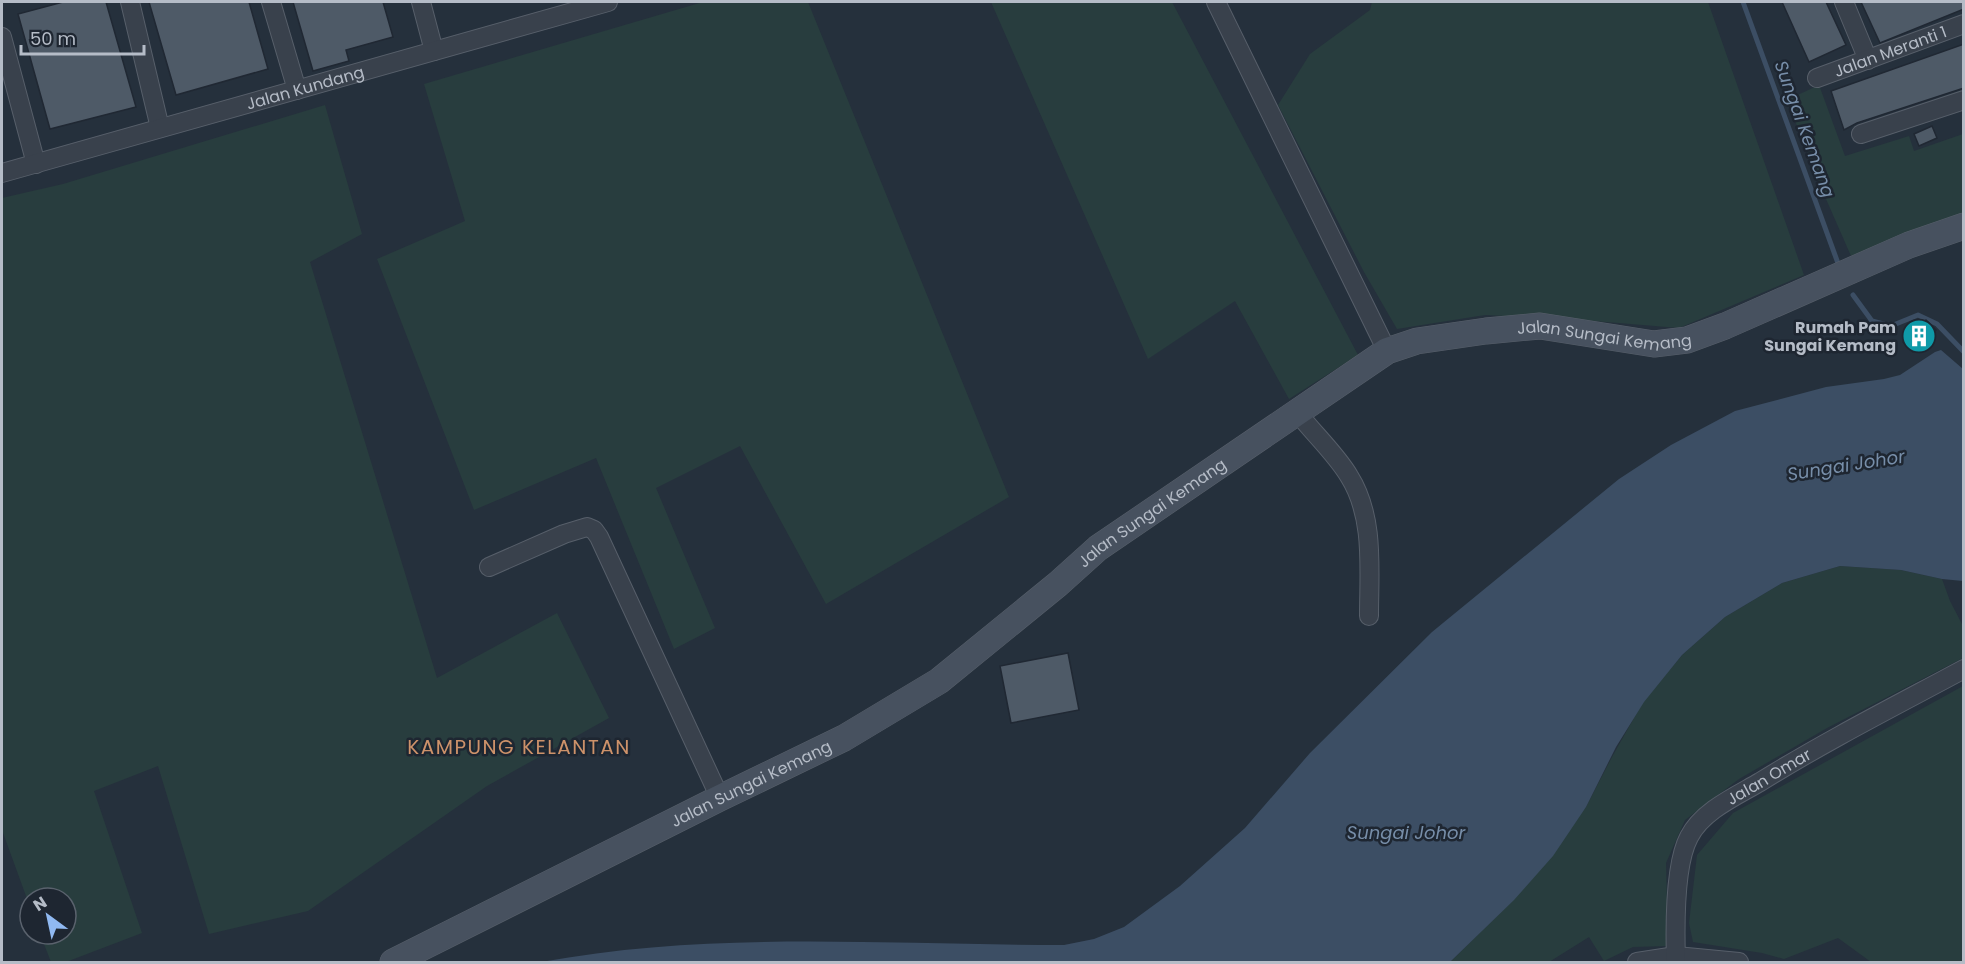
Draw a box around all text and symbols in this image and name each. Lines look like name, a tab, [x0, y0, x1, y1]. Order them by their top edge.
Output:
scale bar	[21, 18, 144, 56]
street label: Jalan Meranti 1	[1831, 20, 1950, 82]
text: 50 m	[30, 26, 76, 51]
water label: Sungai Kemang	[1769, 57, 1841, 201]
street label: Jalan Kundang	[244, 60, 367, 115]
street label: Jalan Sungai Kemang	[1516, 315, 1693, 356]
place label: Rumah Pam Sungai Kemang	[1764, 316, 1896, 357]
building icon: Rumah Pam Sungai Kemang	[1901, 318, 1937, 354]
water label: Sungai Johor	[1786, 443, 1908, 487]
street label: Jalan Sungai Kemang	[1073, 453, 1230, 573]
district label: KAMPUNG KELANTAN	[407, 733, 631, 761]
street label: Jalan Sungai Kemang	[667, 734, 835, 832]
street label: Jalan Omar	[1722, 743, 1815, 810]
water label: Sungai Johor	[1347, 820, 1467, 845]
north arrow	[18, 886, 78, 946]
text: N	[29, 891, 51, 917]

